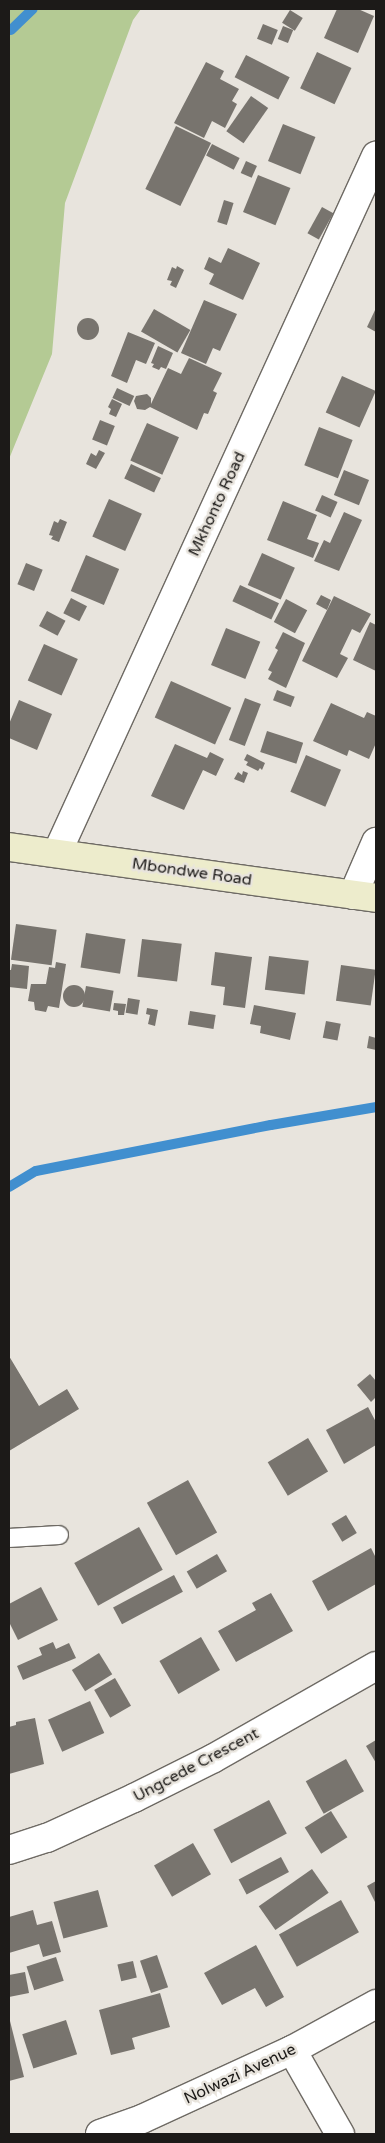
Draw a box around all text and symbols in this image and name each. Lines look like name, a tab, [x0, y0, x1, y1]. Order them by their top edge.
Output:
street label: Mkhonto Road	[184, 449, 250, 559]
street label: Mbondwe Road	[131, 854, 253, 890]
street label: Ungcede Crescent	[130, 1724, 262, 1806]
street label: Nolwazi Avenue	[181, 2040, 299, 2108]

